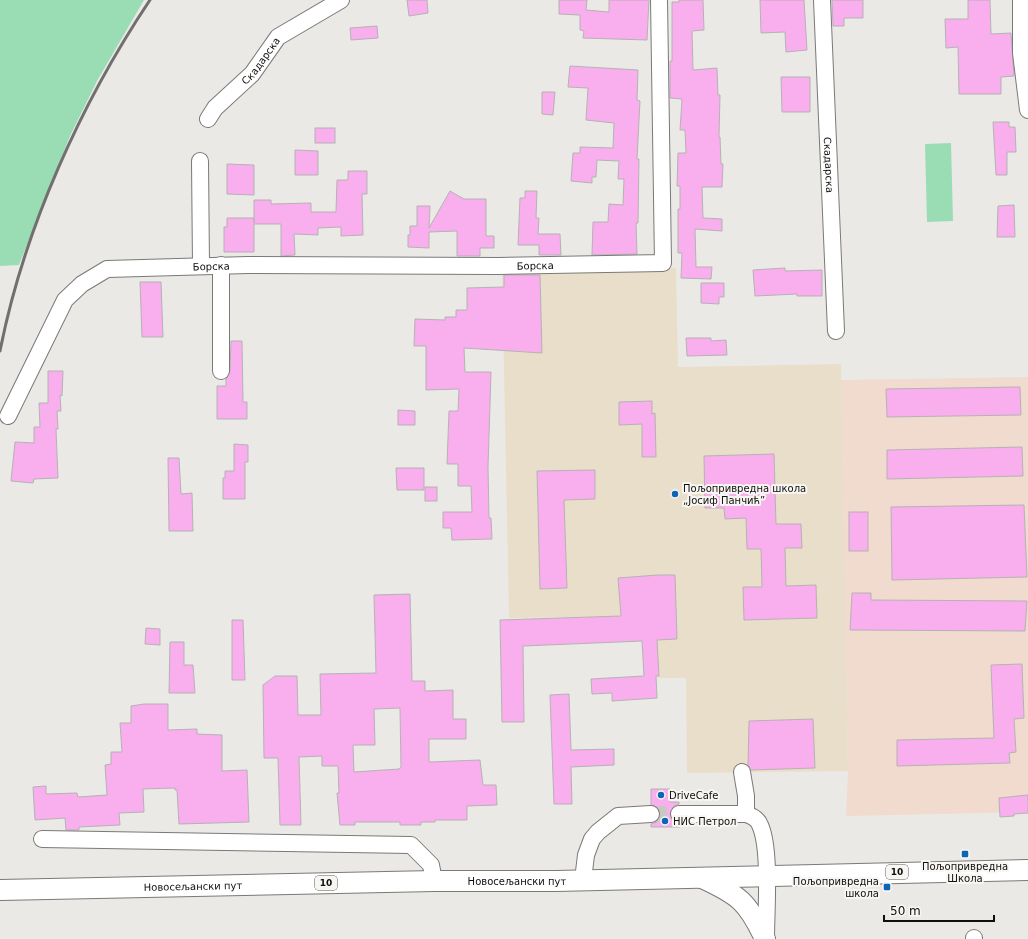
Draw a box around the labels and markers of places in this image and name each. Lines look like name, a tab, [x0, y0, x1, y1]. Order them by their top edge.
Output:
place label: Пољопривредна школа „Јосиф Панчић”	[683, 483, 806, 506]
marker: Пољопривредна школа „Јосиф Панчић”	[670, 489, 680, 499]
marker: DriveCafe	[656, 790, 666, 800]
place label: DriveCafe	[669, 790, 718, 801]
marker: НИС Петрол	[660, 816, 670, 826]
place label: НИС Петрол	[673, 816, 737, 827]
marker: Пољопривредна Школа	[960, 849, 970, 859]
place label: Пољопривредна Школа	[922, 861, 1008, 884]
place label: Пољопривредна школа	[793, 876, 879, 899]
marker: Пољопривредна школа	[882, 882, 892, 892]

